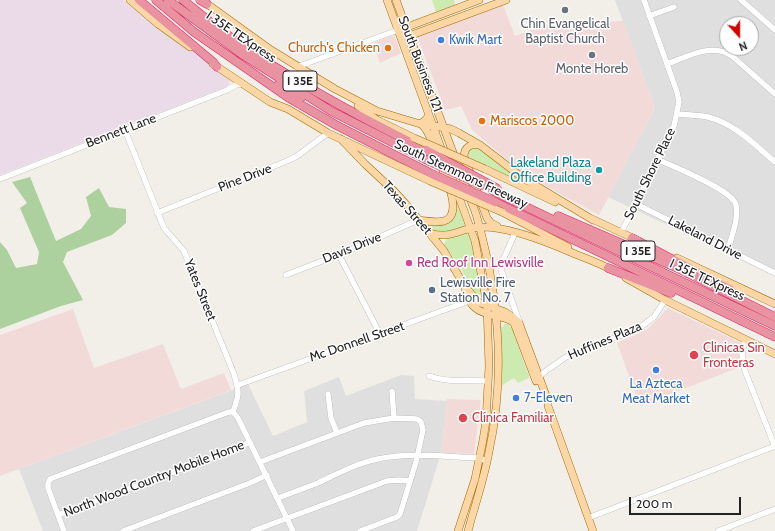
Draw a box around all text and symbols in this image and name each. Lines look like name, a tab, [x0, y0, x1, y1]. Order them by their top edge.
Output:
marker: Chin Evangelical Baptist Church	[560, 5, 570, 15]
street label: I 35E TEXpress	[203, 8, 279, 66]
street label: South Business 121	[395, 14, 445, 114]
place label: Chin Evangelical Baptist Church	[521, 16, 609, 47]
north arrow	[719, 16, 759, 56]
place label: Kwik Mart	[449, 32, 502, 48]
marker: Kwik Mart	[436, 35, 446, 45]
text: N	[737, 38, 749, 54]
place label: Church's Chicken	[288, 40, 380, 56]
marker: Church's Chicken	[383, 43, 393, 53]
marker: Monte Horeb	[587, 50, 597, 60]
place label: Monte Horeb	[556, 61, 628, 77]
road number: I 35E	[283, 71, 317, 91]
street label: Bennett Lane	[84, 110, 158, 152]
place label: Mariscos 2000	[490, 113, 574, 129]
marker: Mariscos 2000	[477, 116, 487, 126]
street label: South Shore Place	[621, 126, 679, 222]
street label: South Stemmons Freeway	[392, 136, 530, 212]
place label: Lakeland Plaza Office Building	[510, 155, 591, 186]
street label: Pine Drive	[216, 161, 274, 195]
marker: Lakeland Plaza Office Building	[594, 165, 604, 175]
street label: Texas Street	[379, 178, 435, 238]
street label: Lakeland Drive	[665, 213, 745, 263]
street label: Davis Drive	[320, 229, 384, 267]
road number: I 35E	[621, 241, 655, 261]
place label: Red Roof Inn Lewisville	[417, 255, 544, 271]
street label: I 35E TEXpress	[667, 256, 747, 304]
street label: Yates Street	[181, 257, 219, 323]
marker: Red Roof Inn Lewisville	[404, 258, 414, 268]
place label: Lewisville Fire Station No. 7	[440, 275, 515, 306]
marker: Lewisville Fire Station No. 7	[427, 285, 437, 295]
street label: Mc Donnell Street	[307, 318, 407, 366]
street label: Huffines Plaza	[566, 318, 644, 364]
place label: Clinicas Sin Fronteras	[703, 340, 765, 371]
marker: Clinicas Sin Fronteras	[688, 349, 700, 361]
marker: La Azteca Meat Market	[651, 365, 661, 375]
place label: La Azteca Meat Market	[622, 376, 690, 407]
place label: 7-Eleven	[524, 390, 573, 406]
marker: 7-Eleven	[511, 393, 521, 403]
place label: Clínica Familiar	[472, 410, 554, 426]
marker: Clínica Familiar	[457, 412, 469, 424]
street label: North Wood Country Mobile Home	[62, 437, 246, 521]
scale bar	[631, 489, 743, 515]
text: 200 m	[636, 496, 672, 511]

